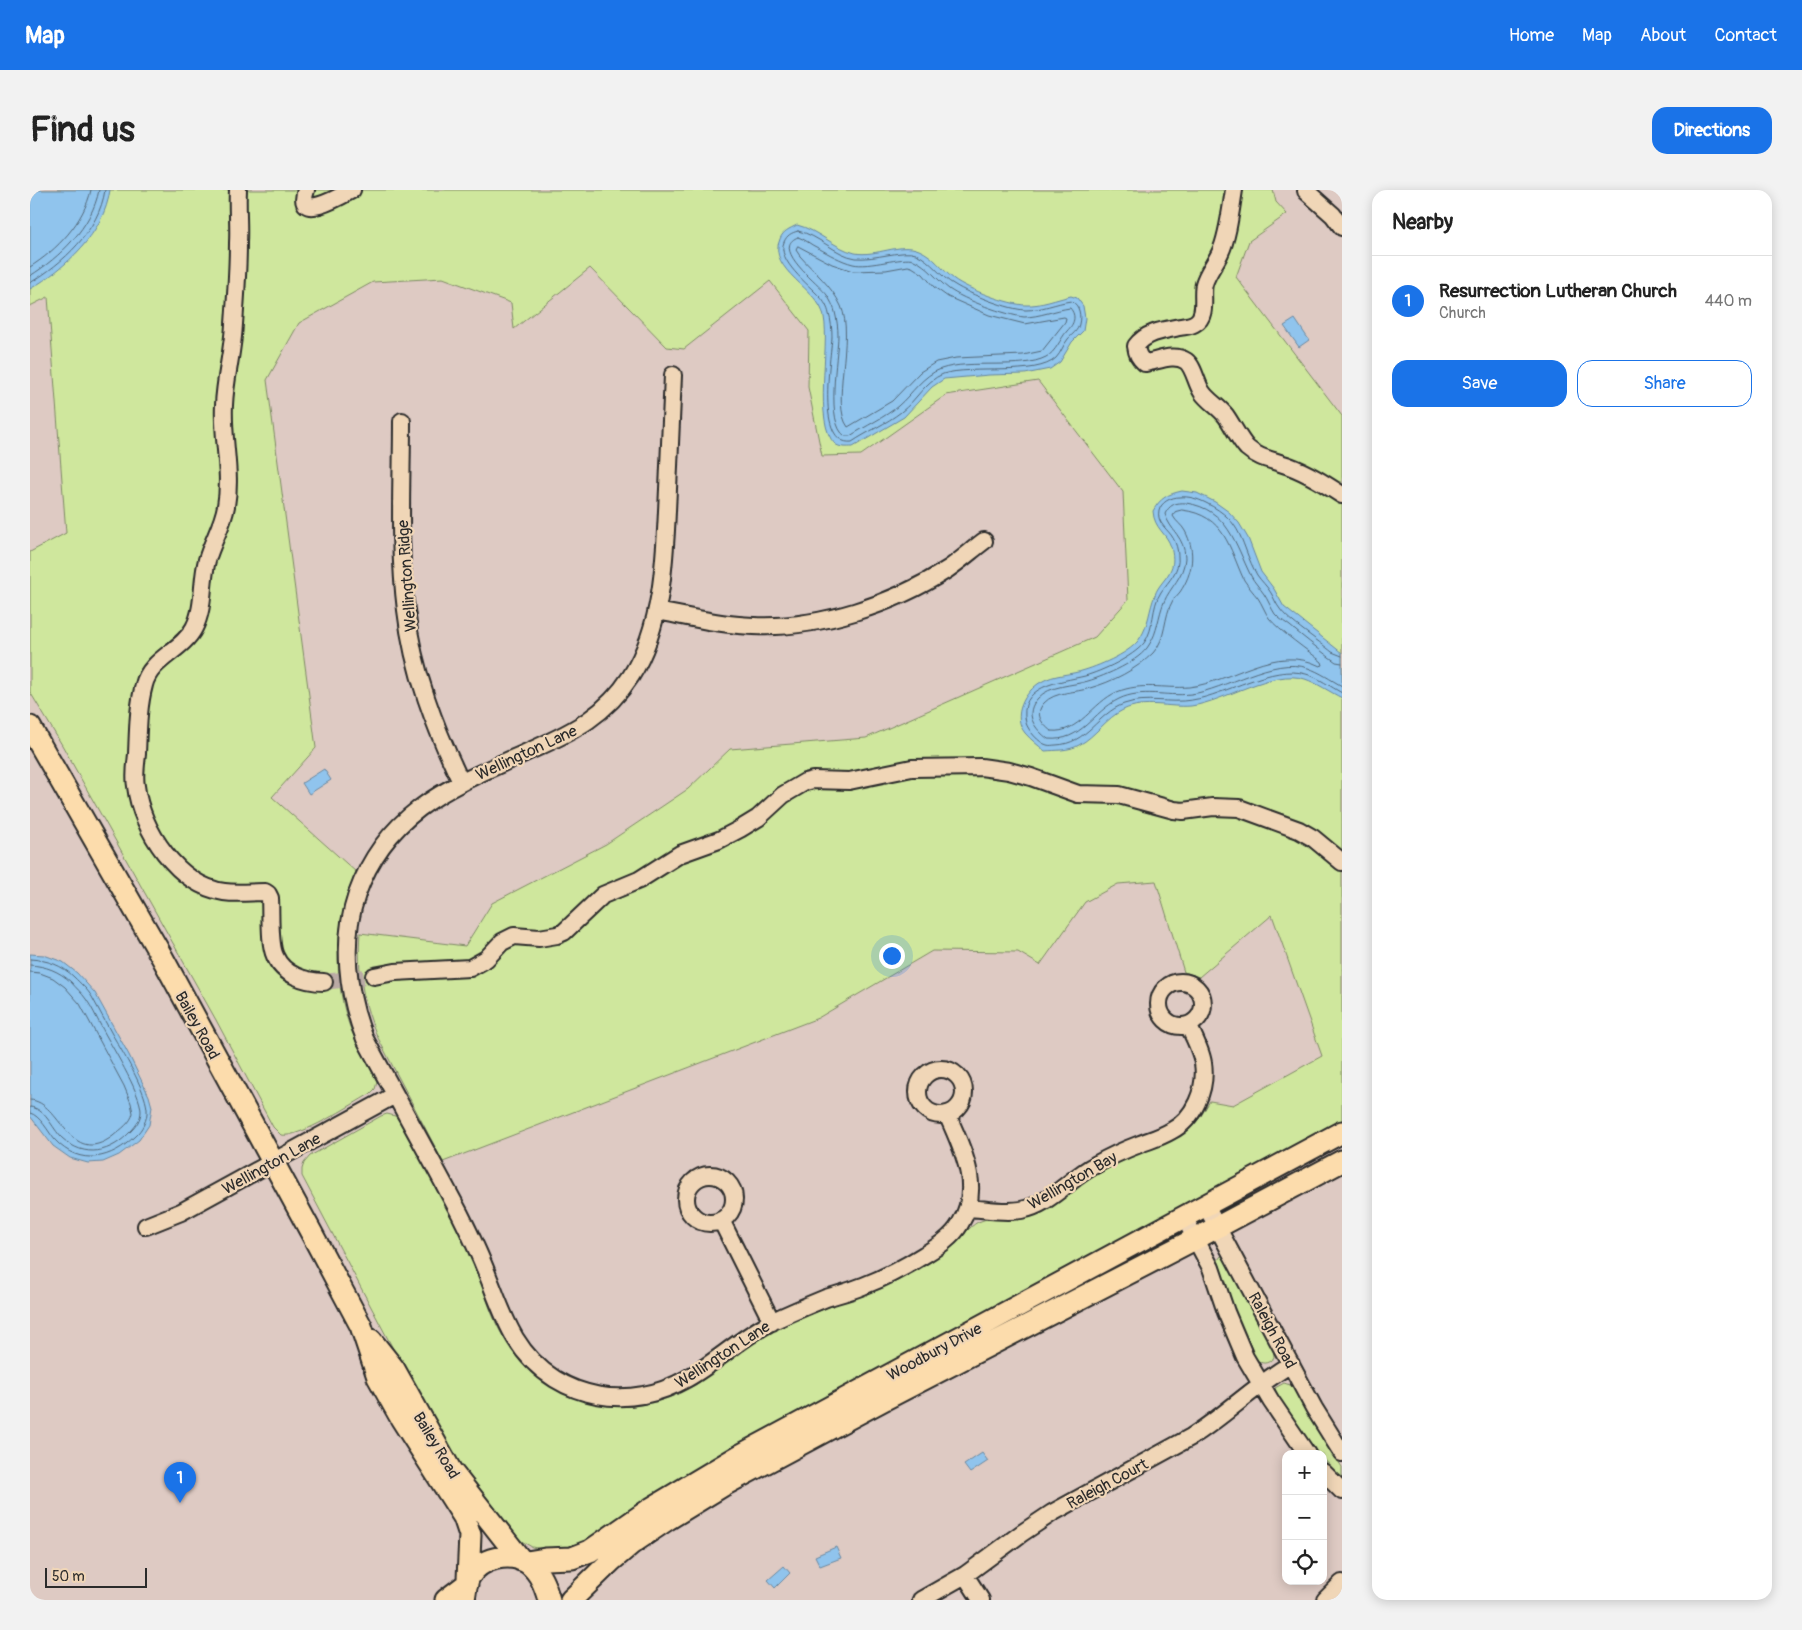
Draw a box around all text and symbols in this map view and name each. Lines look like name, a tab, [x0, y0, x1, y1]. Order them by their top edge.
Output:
text: Map	[25, 21, 65, 50]
text: Home	[1509, 24, 1554, 47]
text: Map	[1582, 24, 1612, 47]
text: About	[1640, 24, 1686, 47]
text: Contact	[1714, 24, 1777, 47]
button: Directions	[1652, 107, 1772, 154]
text: Find us	[30, 108, 135, 152]
text: Nearby	[1392, 209, 1453, 236]
text: Resurrection Lutheran Church	[1439, 279, 1677, 303]
text: 1	[1405, 291, 1411, 311]
text: 440 m	[1705, 291, 1752, 311]
text: Church	[1439, 303, 1486, 323]
button: Save	[1392, 360, 1567, 407]
button: Share	[1577, 360, 1752, 407]
street label: Wellington Ridge	[393, 519, 421, 633]
street label: Wellington Lane	[473, 721, 580, 785]
your location	[879, 943, 905, 969]
street label: Bailey Road	[170, 988, 224, 1063]
street label: Wellington Lane	[219, 1129, 324, 1199]
street label: Wellington Bay	[1024, 1147, 1121, 1214]
street label: Raleigh Road	[1244, 1289, 1301, 1372]
street label: Wellington Lane	[671, 1317, 774, 1393]
street label: Woodbury Drive	[884, 1318, 986, 1385]
street label: Bailey Road	[408, 1408, 464, 1483]
map controls	[1282, 1450, 1327, 1585]
button: +	[1282, 1450, 1327, 1495]
street label: Raleigh Court	[1063, 1454, 1152, 1514]
pin: 1	[164, 1462, 196, 1503]
button: −	[1282, 1495, 1327, 1540]
button: locate	[1282, 1540, 1327, 1585]
scale bar	[45, 1565, 148, 1588]
text: 50 m	[52, 1568, 85, 1585]

